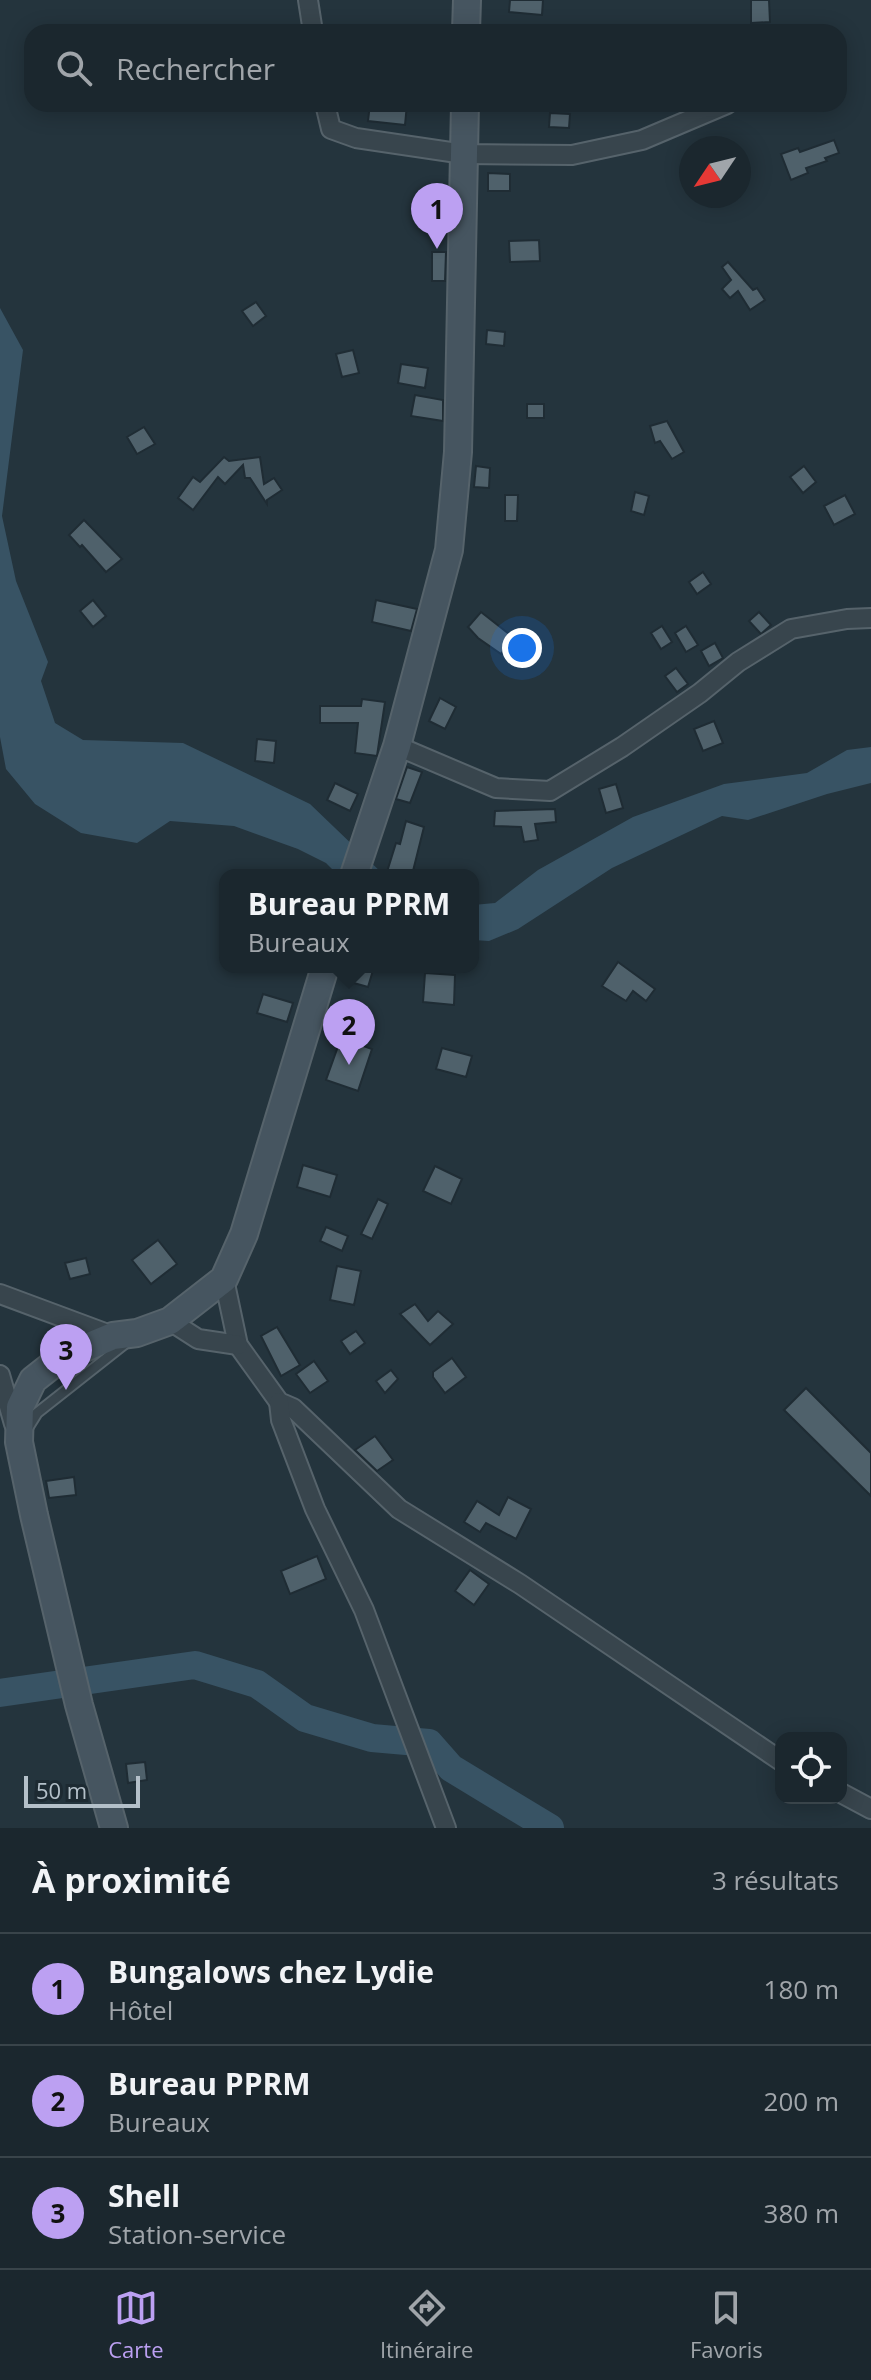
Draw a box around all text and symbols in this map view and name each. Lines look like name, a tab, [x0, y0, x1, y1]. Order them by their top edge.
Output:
search box	[24, 24, 847, 112]
icon: search	[52, 46, 96, 90]
text: Rechercher	[116, 48, 275, 89]
north arrow	[679, 136, 751, 208]
pin: 1	[411, 183, 463, 249]
your location	[502, 628, 542, 668]
popup	[219, 869, 479, 973]
text: Bureau PPRM	[248, 883, 450, 924]
text: Bureaux	[248, 924, 350, 960]
pin: 2	[323, 999, 375, 1065]
pin: 3	[40, 1324, 92, 1390]
map controls	[775, 1732, 847, 1804]
button: locate	[775, 1732, 847, 1804]
scale bar	[24, 1772, 140, 1808]
text: 50 m	[36, 1775, 87, 1805]
text: À proximité	[32, 1857, 231, 1903]
text: 3 résultats	[712, 1862, 839, 1898]
text: Bungalows chez Lydie	[108, 1951, 434, 1992]
text: 1	[51, 1971, 65, 2007]
text: 180 m	[764, 1971, 839, 2007]
text: Hôtel	[108, 1992, 173, 2028]
text: Bureau PPRM	[108, 2063, 311, 2104]
text: 2	[51, 2083, 65, 2119]
text: 200 m	[764, 2083, 839, 2119]
text: Bureaux	[108, 2104, 210, 2140]
text: Shell	[108, 2175, 180, 2216]
text: 3	[51, 2195, 65, 2231]
text: 380 m	[764, 2195, 839, 2231]
text: Station-service	[108, 2216, 286, 2252]
tab: Carte	[108, 2286, 164, 2364]
tab: Itinéraire	[380, 2286, 473, 2364]
tab: Favoris	[690, 2286, 763, 2364]

